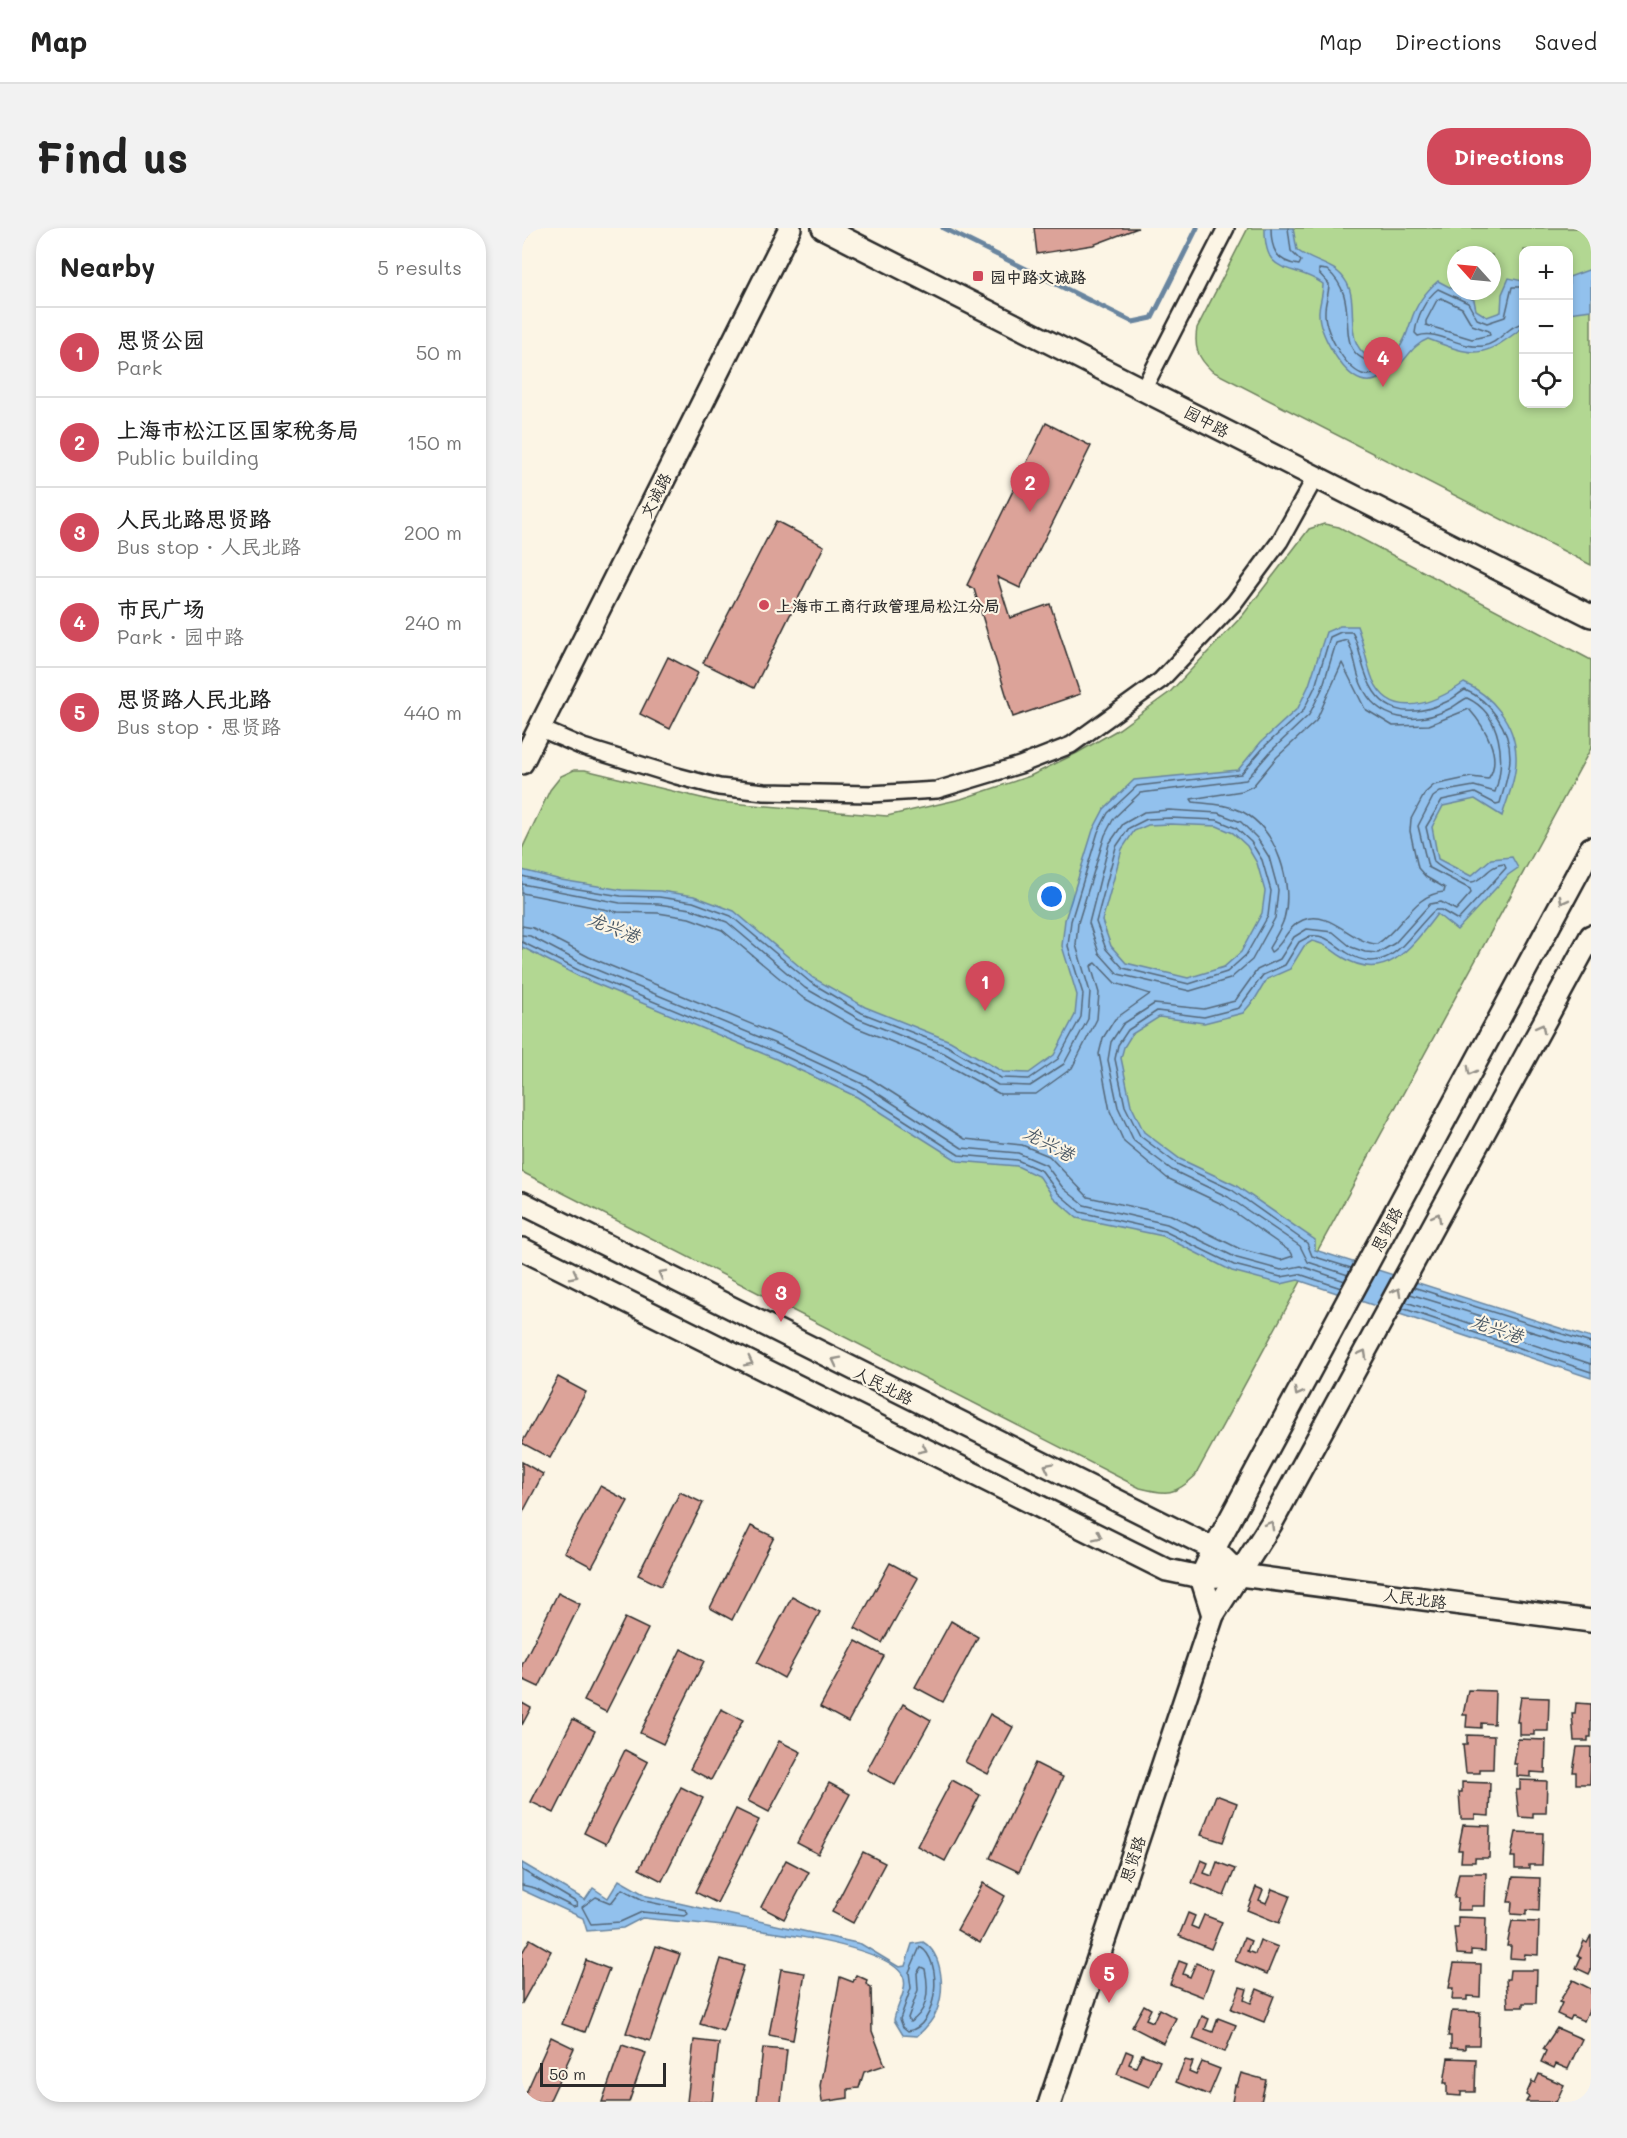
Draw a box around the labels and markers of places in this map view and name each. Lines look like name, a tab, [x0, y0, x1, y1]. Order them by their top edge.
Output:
place label: 园中路文诚路	[990, 266, 1086, 287]
marker: 园中路文诚路	[971, 269, 985, 283]
pin: 4	[1364, 338, 1402, 387]
pin: 2	[1010, 462, 1050, 512]
place label: 上海市工商行政管理局松江分局	[776, 595, 1000, 616]
marker: 上海市工商行政管理局松江分局	[757, 598, 771, 612]
pin: 1	[966, 962, 1004, 1011]
pin: 3	[762, 1272, 800, 1322]
pin: 5	[1090, 1954, 1128, 2003]

